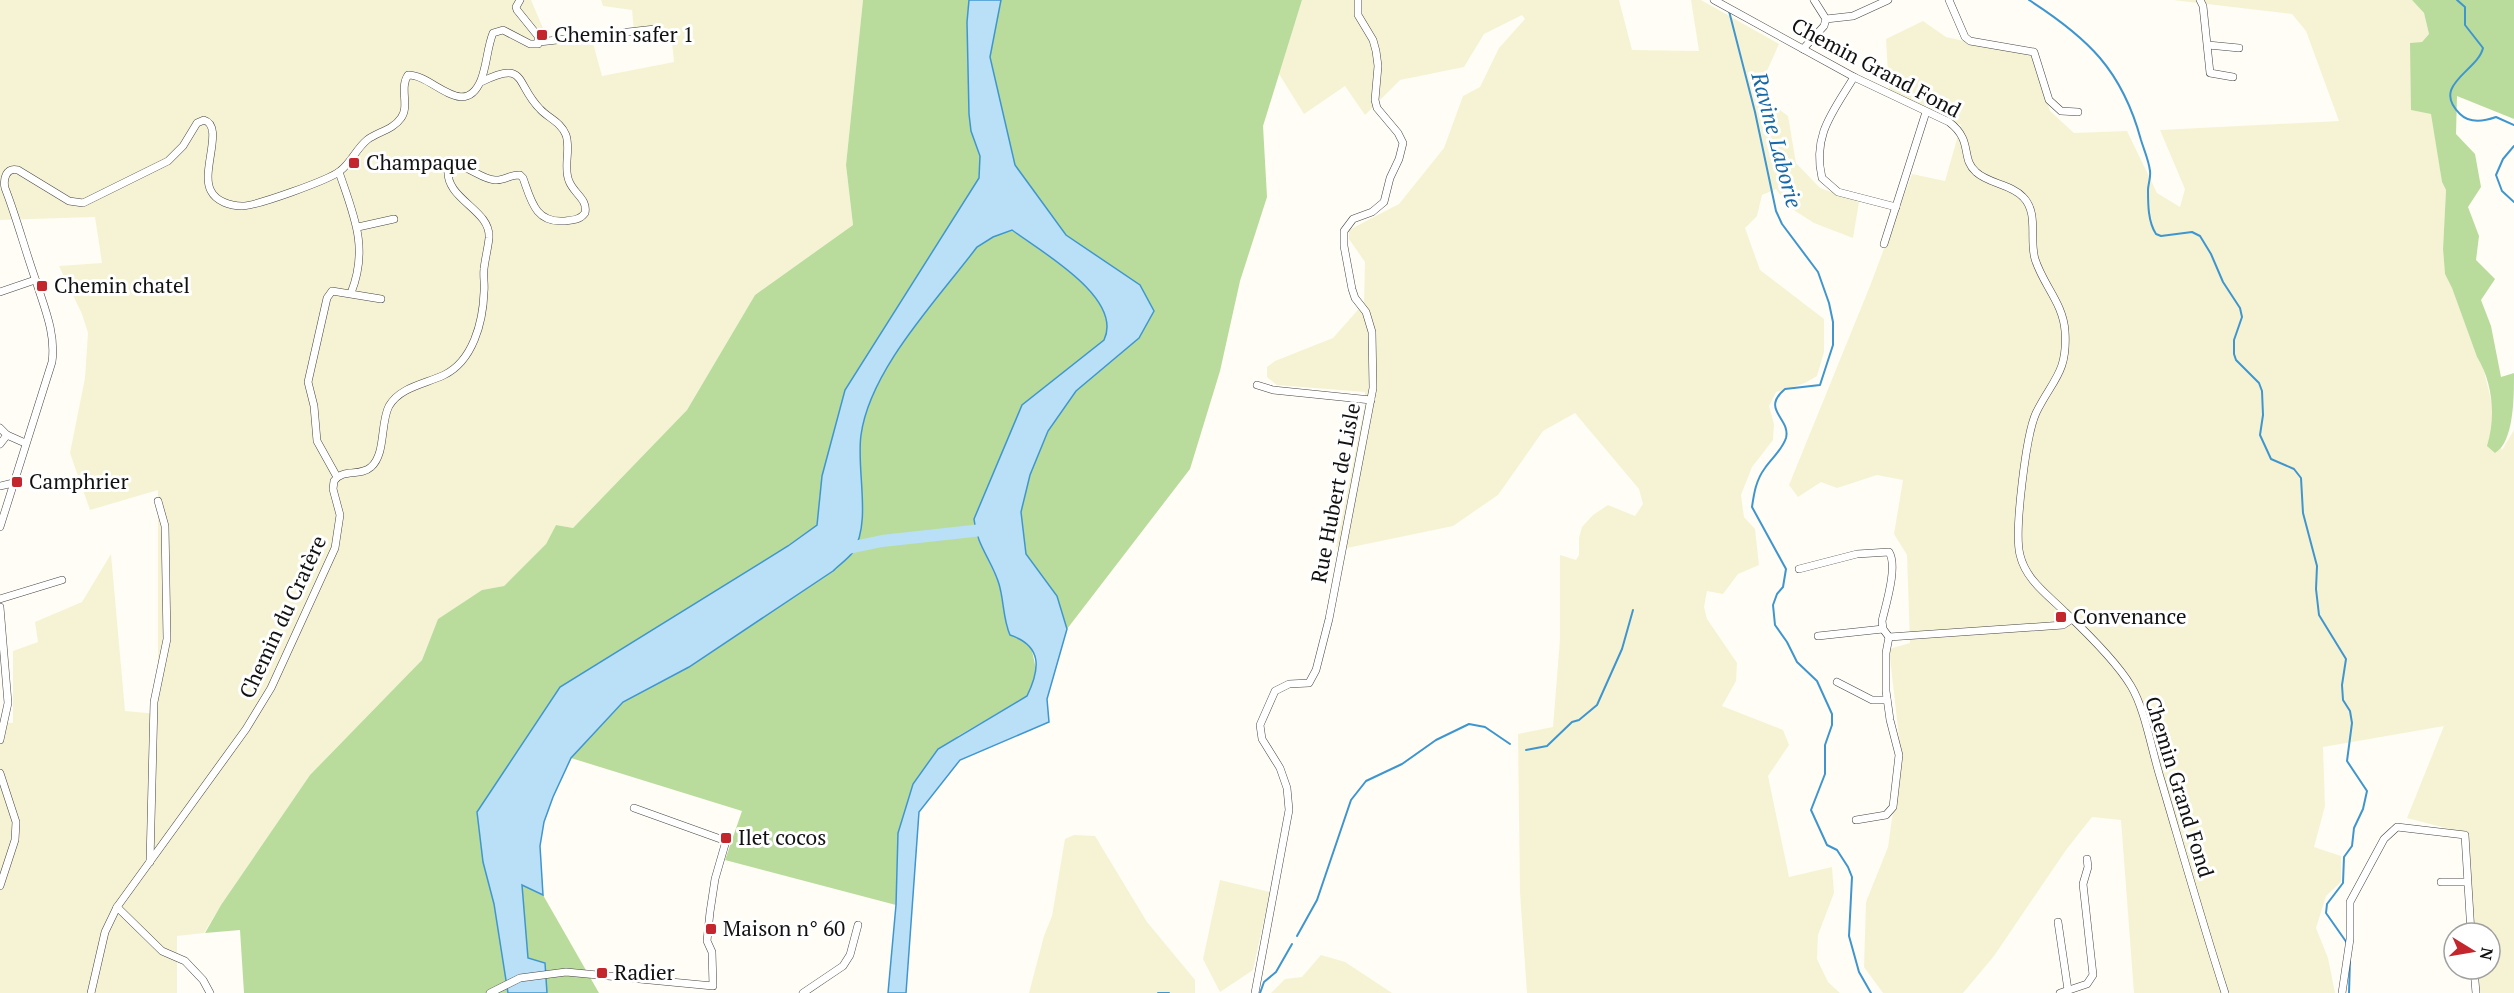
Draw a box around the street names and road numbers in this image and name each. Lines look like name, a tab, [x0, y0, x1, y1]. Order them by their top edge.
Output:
street label: Chemin Grand Fond	[1787, 11, 1966, 124]
street label: Rue Hubert de Lisle	[1304, 401, 1366, 585]
street label: Chemin du Cratère	[232, 531, 332, 702]
street label: Chemin Grand Fond	[2139, 693, 2221, 881]

